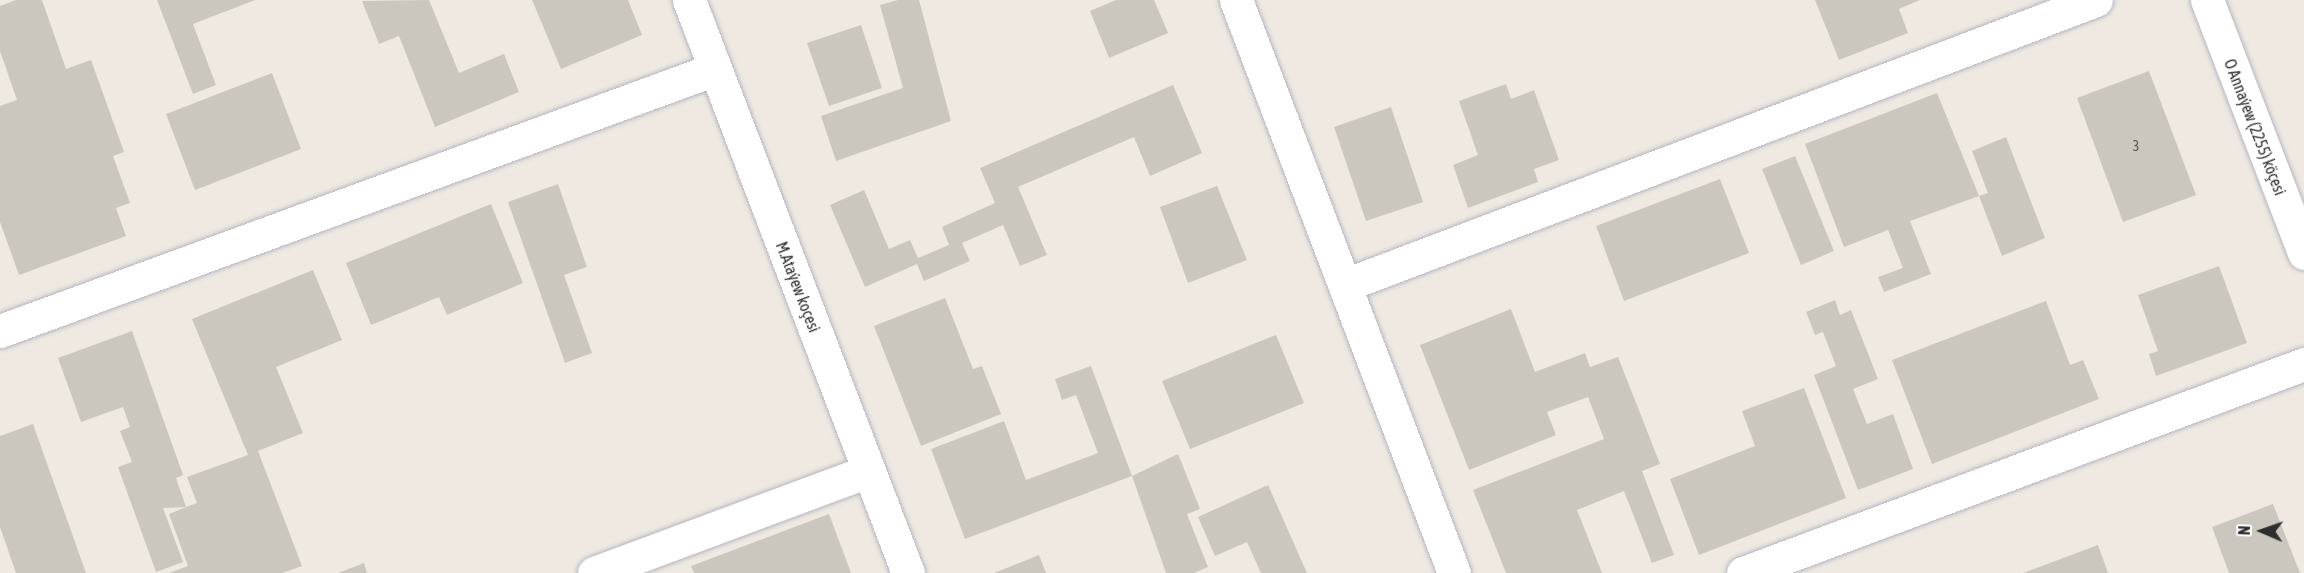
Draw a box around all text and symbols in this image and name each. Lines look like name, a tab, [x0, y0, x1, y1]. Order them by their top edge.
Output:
street label: O Annaýew (2255) köçesi	[2220, 56, 2290, 198]
house number: 3	[2133, 138, 2139, 154]
street label: M.Ataýew koçesi	[772, 239, 824, 335]
north arrow	[2232, 501, 2292, 561]
text: N	[2235, 525, 2253, 535]

